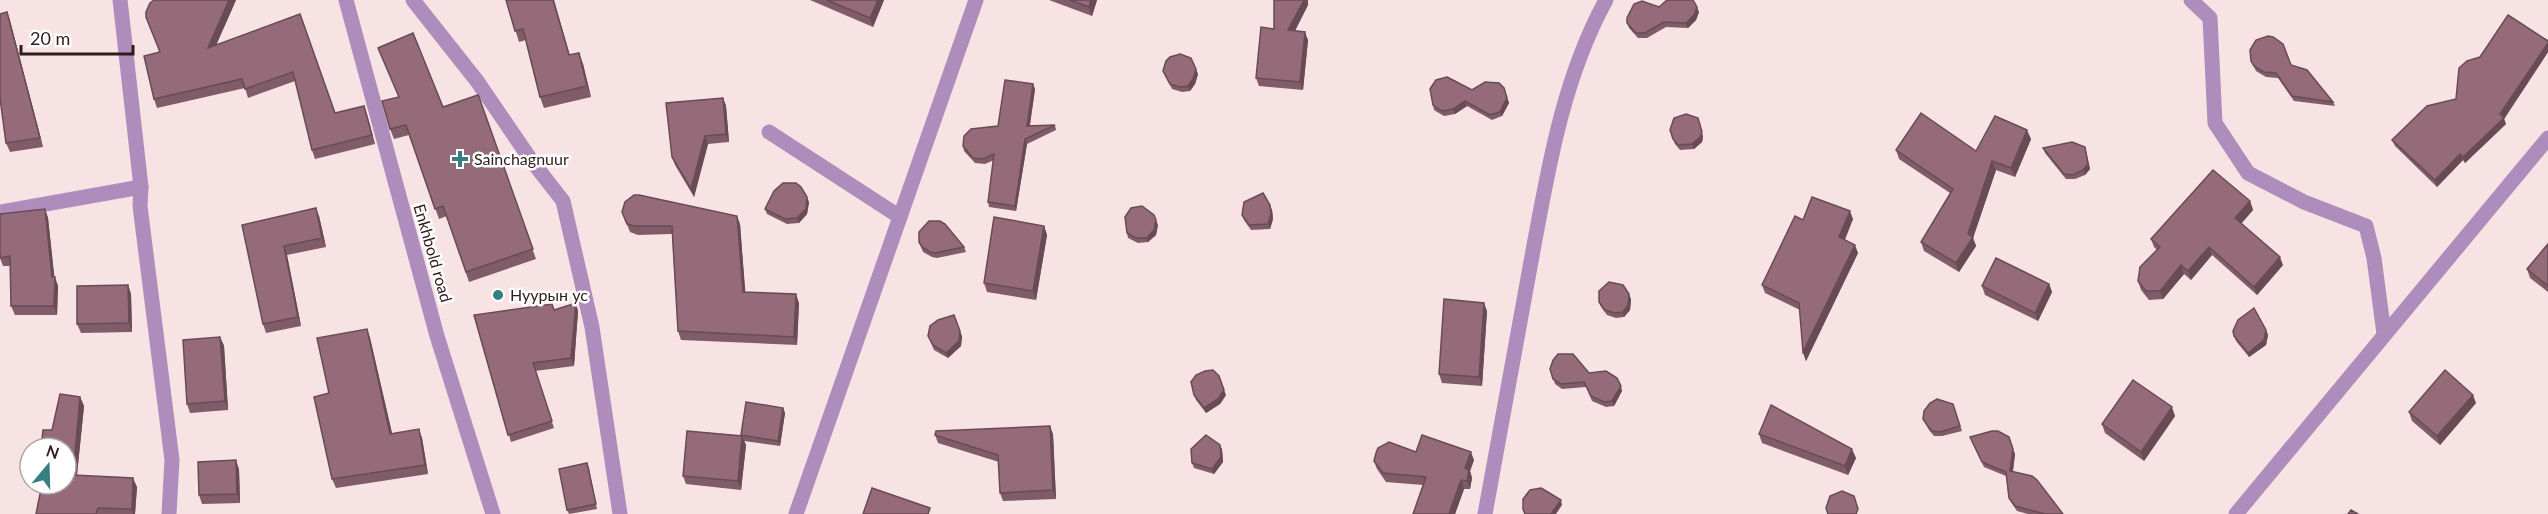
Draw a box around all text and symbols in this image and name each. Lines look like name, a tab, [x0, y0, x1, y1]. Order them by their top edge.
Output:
scale bar	[21, 18, 134, 56]
text: 20 m	[30, 27, 70, 49]
place label: Sainchagnuur	[474, 149, 569, 168]
marker: Sainchagnuur	[451, 150, 469, 168]
street label: Enkhbold road	[410, 202, 457, 304]
place label: Нуурын ус	[510, 285, 588, 304]
marker: Нуурын ус	[491, 288, 505, 302]
north arrow	[18, 436, 78, 496]
text: N	[44, 440, 62, 462]

